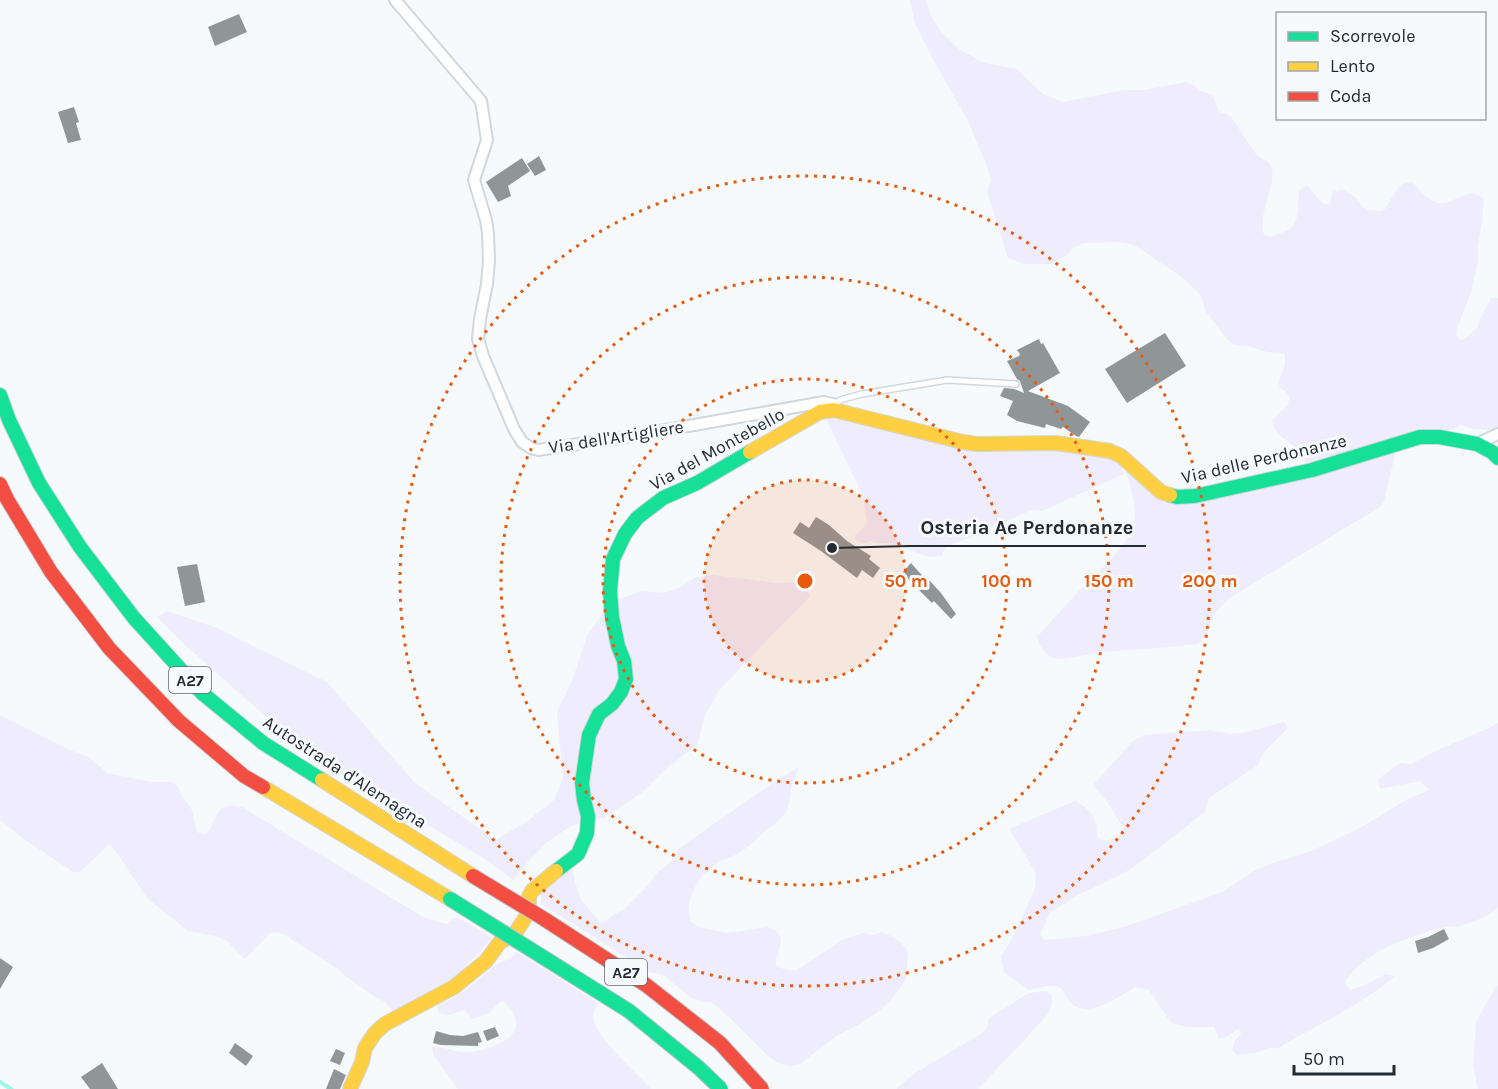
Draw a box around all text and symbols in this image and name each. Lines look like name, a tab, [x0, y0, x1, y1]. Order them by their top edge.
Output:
legend	[1276, 12, 1486, 120]
text: Scorrevole	[1330, 25, 1415, 47]
text: Lento	[1330, 55, 1375, 77]
text: Coda	[1330, 85, 1371, 107]
street label: Via del Montebello	[646, 403, 788, 495]
street label: Via dell'Artigliere	[547, 415, 685, 459]
street label: Via delle Perdonanze	[1179, 429, 1349, 489]
callout: Osteria Ae Perdonanze	[909, 508, 1146, 546]
text: Osteria Ae Perdonanze	[921, 516, 1133, 539]
text: 50 m	[884, 570, 928, 592]
text: 100 m	[982, 570, 1032, 592]
text: 150 m	[1084, 570, 1134, 592]
text: 200 m	[1182, 570, 1238, 592]
centre of rings	[795, 571, 815, 591]
road number: A27	[169, 667, 211, 693]
street label: Autostrada d'Alemagna	[259, 711, 431, 833]
road number: A27	[605, 959, 647, 985]
scale bar	[1294, 1038, 1394, 1076]
text: 50 m	[1303, 1048, 1345, 1070]

